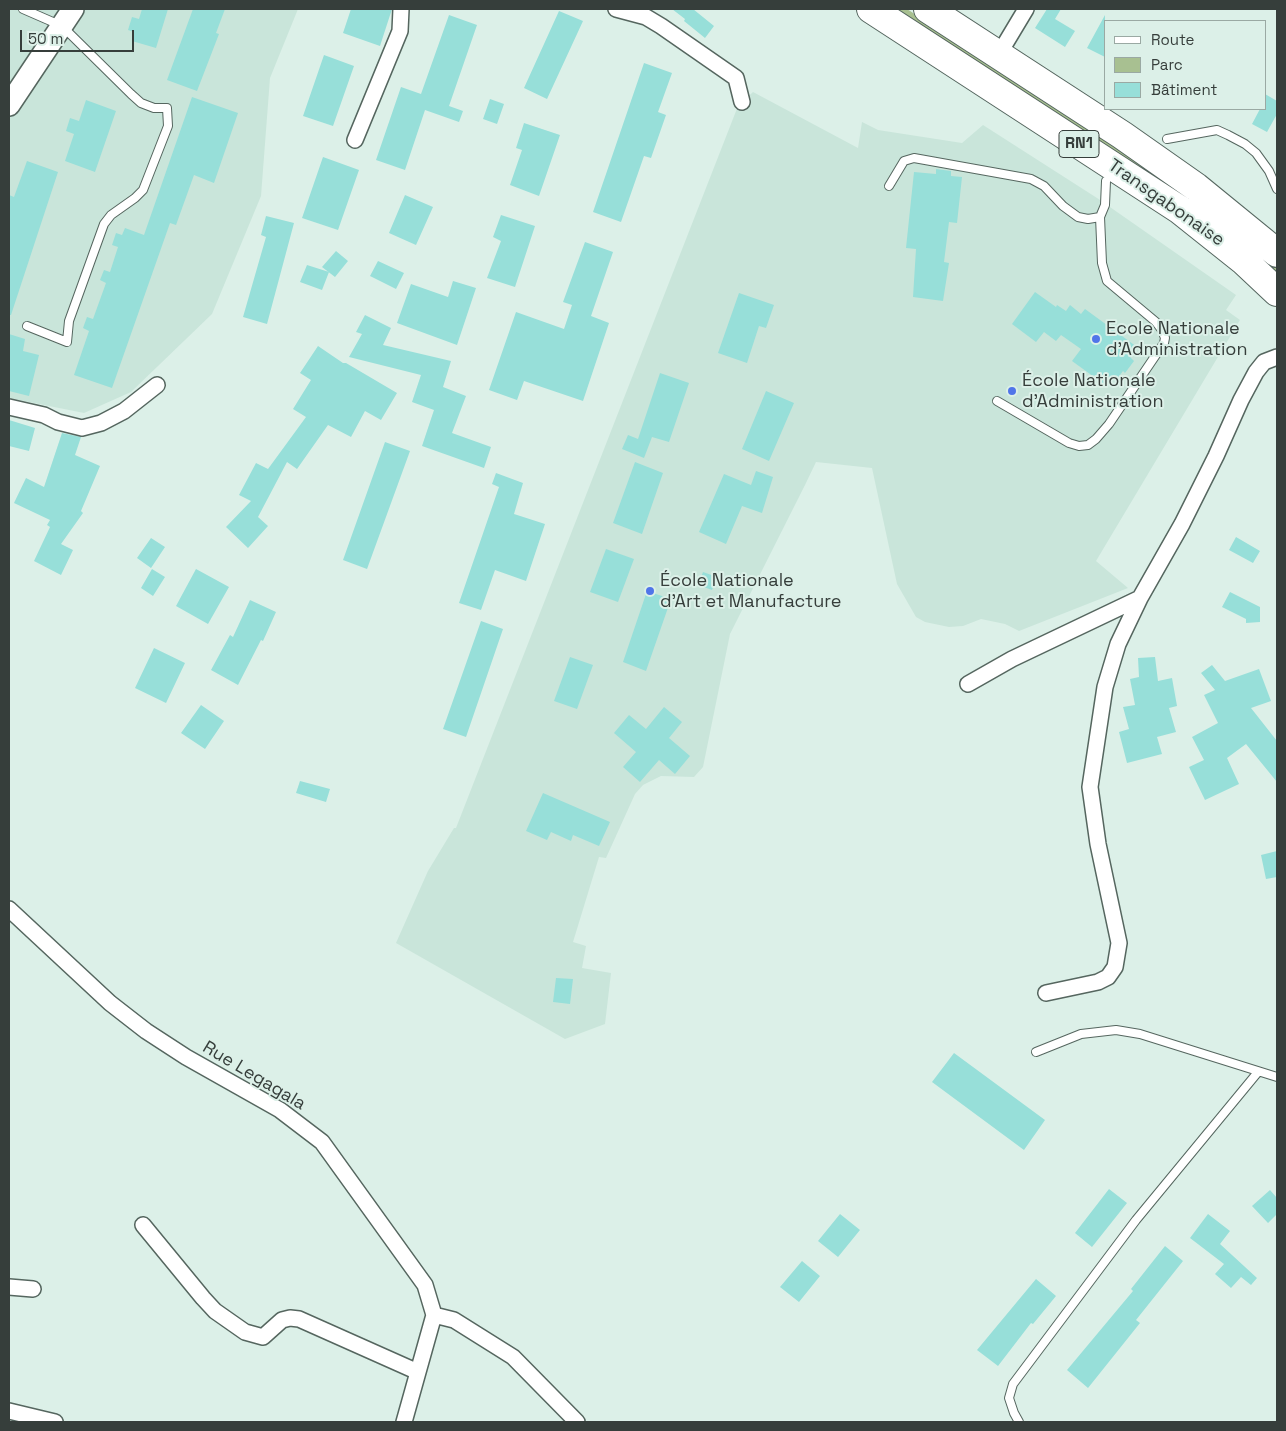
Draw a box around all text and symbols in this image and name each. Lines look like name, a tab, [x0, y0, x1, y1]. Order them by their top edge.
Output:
scale bar	[22, 20, 136, 52]
legend	[1104, 20, 1266, 110]
text: 50 m	[28, 29, 63, 48]
text: Route	[1151, 30, 1194, 49]
text: Parc	[1151, 55, 1183, 74]
text: Bâtiment	[1151, 80, 1217, 99]
road number: RN1	[1059, 130, 1099, 158]
street label: Transgabonaise	[1104, 155, 1228, 251]
place label: Ecole Nationale d'Administration	[1106, 318, 1247, 360]
marker: Ecole Nationale d'Administration	[1090, 333, 1102, 345]
place label: École Nationale d'Administration	[1022, 370, 1163, 412]
marker: École Nationale d'Administration	[1006, 385, 1018, 397]
place label: École Nationale d'Art et Manufacture	[660, 570, 841, 612]
marker: École Nationale d'Art et Manufacture	[644, 585, 656, 597]
street label: Rue Legagala	[199, 1037, 309, 1115]

